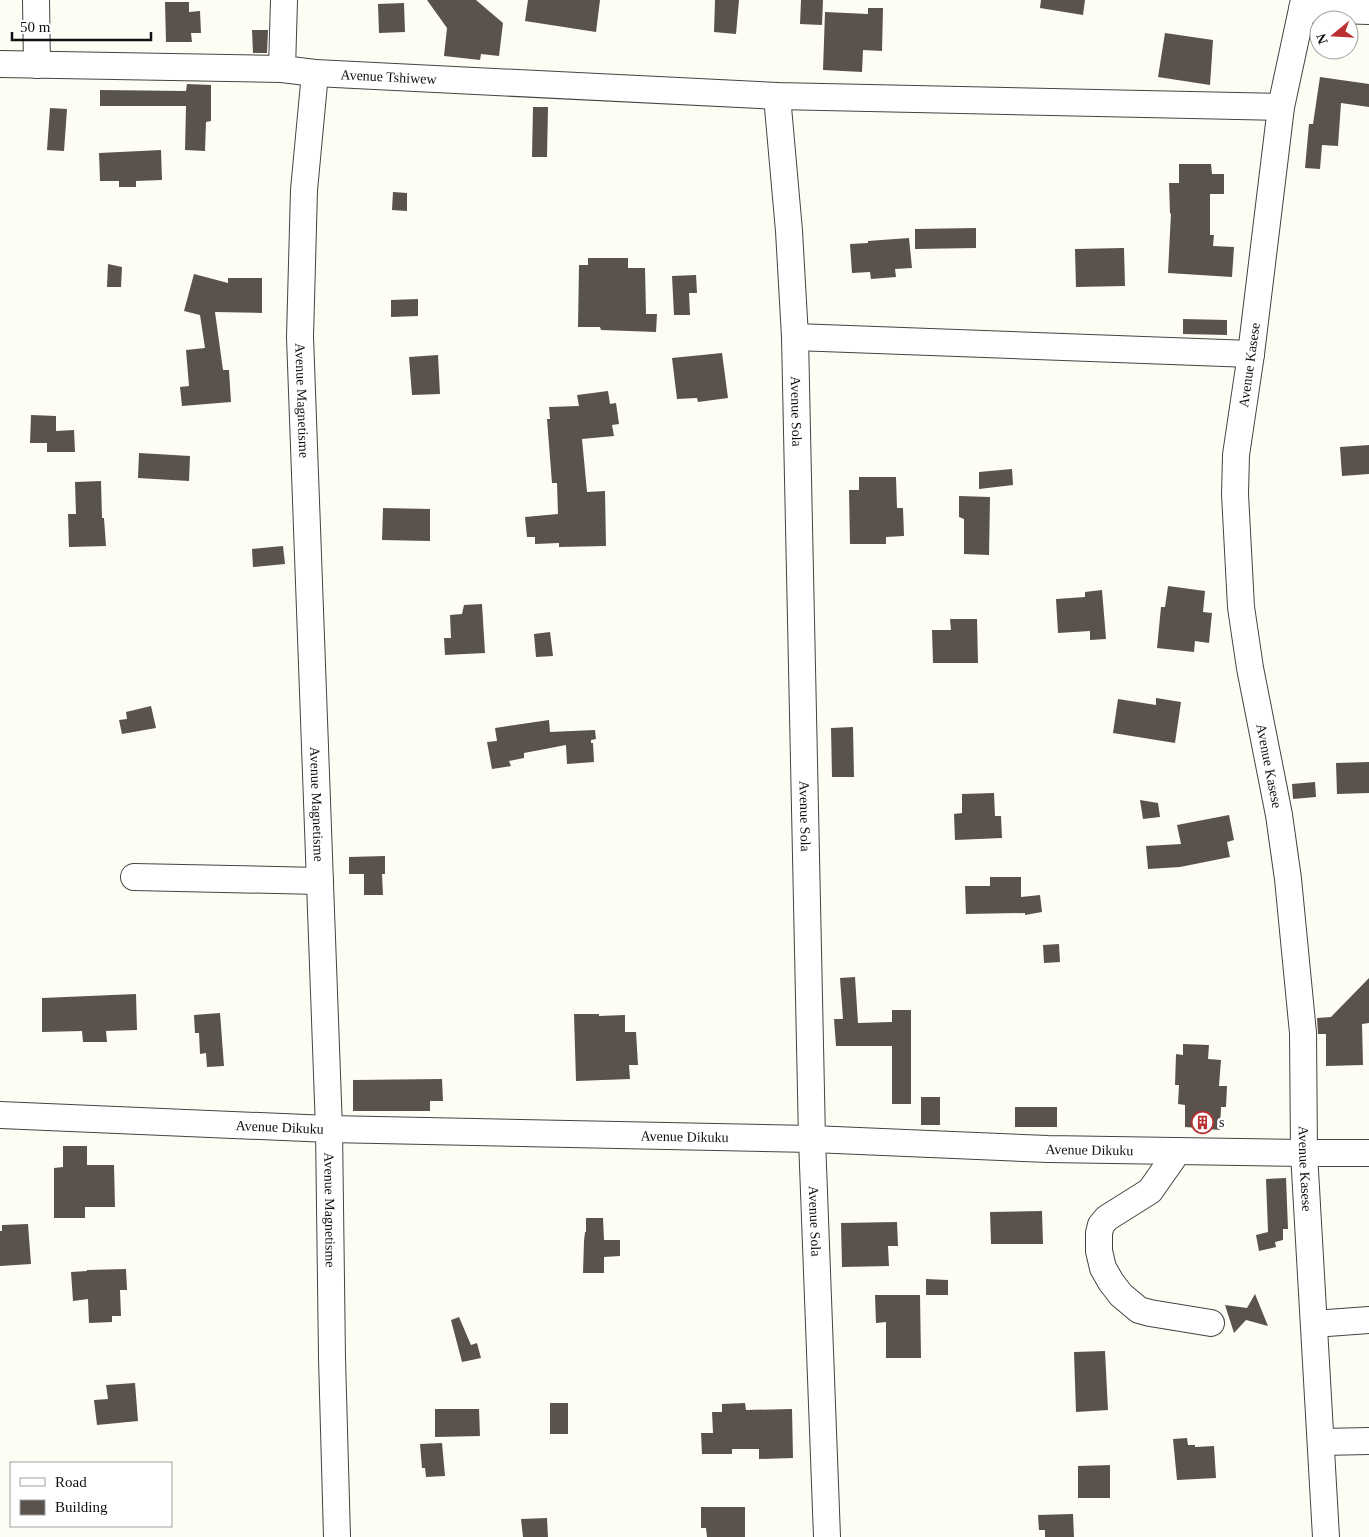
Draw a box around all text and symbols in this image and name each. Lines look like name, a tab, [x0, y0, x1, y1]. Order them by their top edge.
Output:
scale bar	[12, 10, 151, 42]
north arrow	[1309, 10, 1359, 60]
text: 50 m	[20, 19, 51, 35]
text: N	[1313, 32, 1331, 46]
street label: Avenue Tshiwew	[340, 67, 438, 87]
street label: Avenue Kasese	[1236, 322, 1263, 409]
street label: Avenue Magnetisme	[292, 343, 311, 458]
street label: Avenue Sola	[788, 376, 804, 448]
street label: Avenue Kasese	[1253, 723, 1284, 810]
street label: Avenue Magnetisme	[307, 746, 326, 862]
street label: Avenue Sola	[796, 781, 813, 853]
building icon: s	[1191, 1110, 1215, 1134]
place label: s	[1219, 1115, 1224, 1130]
street label: Avenue Dikuku	[235, 1118, 324, 1137]
street label: Avenue Kasese	[1296, 1126, 1314, 1212]
street label: Avenue Dikuku	[640, 1128, 729, 1145]
street label: Avenue Dikuku	[1045, 1142, 1134, 1158]
street label: Avenue Magnetisme	[321, 1152, 338, 1268]
street label: Avenue Sola	[806, 1185, 823, 1258]
legend	[10, 1462, 172, 1527]
text: Road	[55, 1474, 87, 1490]
text: Building	[55, 1499, 108, 1515]

